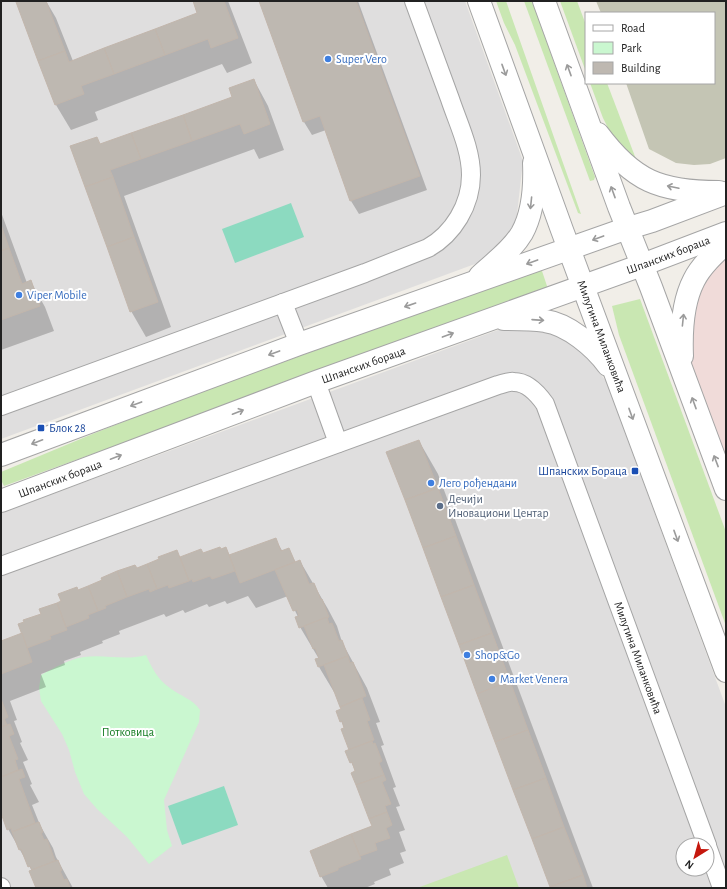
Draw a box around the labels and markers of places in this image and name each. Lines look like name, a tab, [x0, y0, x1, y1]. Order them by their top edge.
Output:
place label: Super Vero	[336, 53, 387, 65]
marker: Super Vero	[323, 54, 333, 64]
place label: Viper Mobile	[27, 289, 87, 301]
marker: Viper Mobile	[14, 290, 24, 300]
place label: Блок 28	[49, 422, 86, 434]
marker: Блок 28	[36, 423, 46, 433]
place label: Шпанских Бораца	[538, 465, 628, 477]
marker: Шпанских Бораца	[630, 466, 640, 476]
place label: Лего рођендани	[439, 477, 517, 490]
marker: Лего рођендани	[426, 478, 436, 488]
place label: Дечији Иновациони Центар	[448, 493, 549, 519]
marker: Дечији Иновациони Центар	[435, 501, 445, 511]
place label: Shop&Go	[475, 649, 520, 661]
marker: Shop&Go	[462, 650, 472, 660]
place label: Market Venera	[500, 673, 569, 685]
marker: Market Venera	[487, 674, 497, 684]

